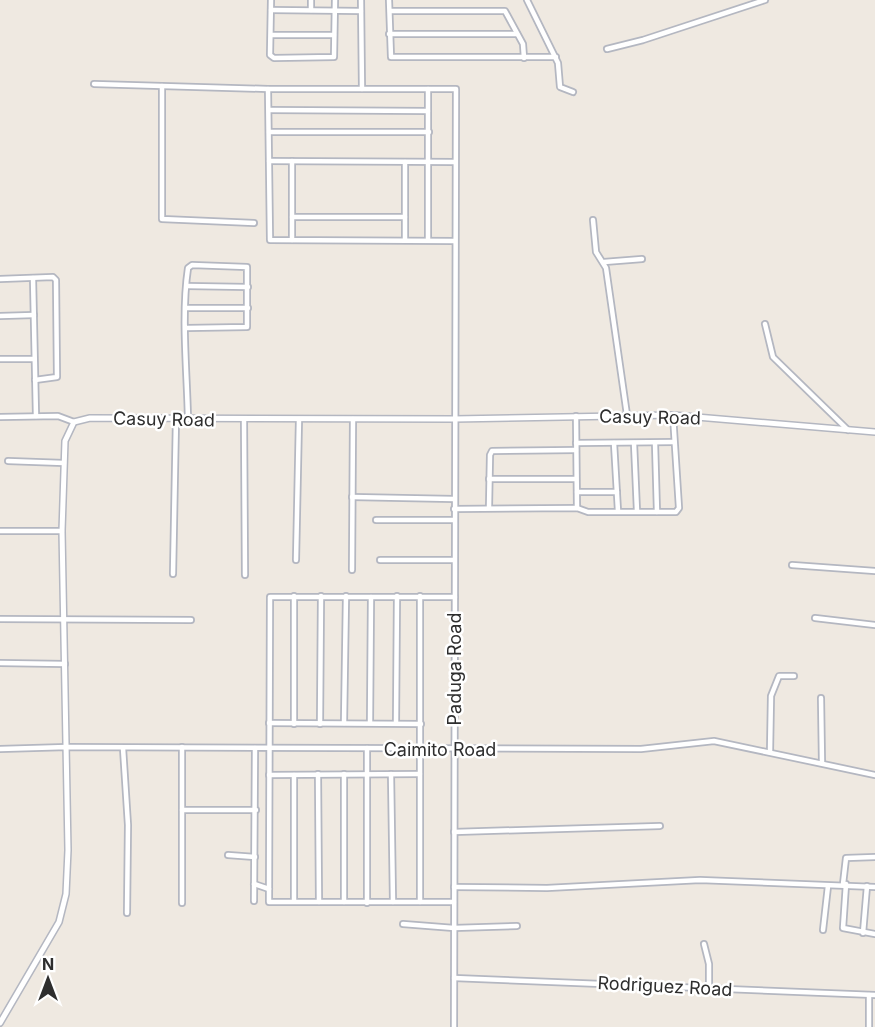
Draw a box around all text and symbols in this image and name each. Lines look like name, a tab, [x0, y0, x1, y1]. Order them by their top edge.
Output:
street label: Casuy Road	[599, 406, 701, 428]
street label: Casuy Road	[113, 408, 215, 430]
street label: Paduga Road	[444, 613, 465, 725]
street label: Caimito Road	[384, 739, 496, 760]
north arrow	[18, 949, 78, 1009]
text: N	[42, 954, 54, 974]
street label: Rodriguez Road	[597, 972, 733, 1000]

